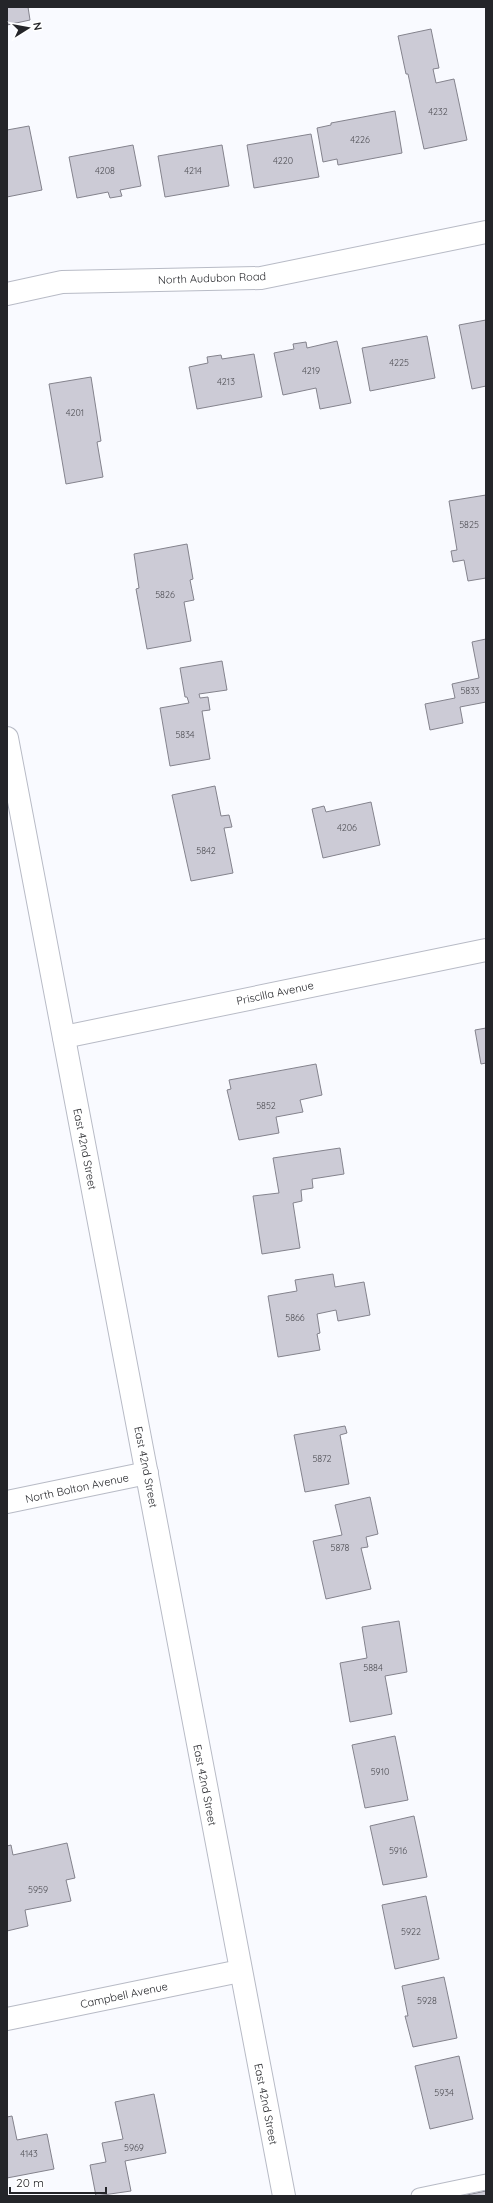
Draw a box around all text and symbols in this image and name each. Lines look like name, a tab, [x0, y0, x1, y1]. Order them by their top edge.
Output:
north arrow	[8, 8, 48, 48]
text: N	[30, 21, 45, 31]
house number: 4232	[428, 106, 448, 117]
house number: 4226	[350, 134, 370, 145]
house number: 4220	[273, 155, 293, 166]
house number: 4208	[95, 165, 115, 176]
house number: 4214	[184, 165, 202, 176]
street label: North Audubon Road	[158, 269, 266, 287]
house number: 4225	[389, 357, 409, 368]
house number: 4219	[302, 365, 320, 376]
house number: 4213	[217, 376, 235, 387]
house number: 4201	[66, 407, 84, 418]
house number: 5825	[459, 519, 479, 530]
house number: 5826	[155, 589, 175, 600]
house number: 5833	[460, 685, 480, 696]
house number: 5834	[175, 729, 195, 740]
house number: 4206	[337, 822, 357, 833]
house number: 5842	[196, 845, 216, 856]
street label: Priscilla Avenue	[235, 978, 315, 1008]
house number: 5852	[256, 1100, 276, 1111]
street label: East 42nd Street	[70, 1107, 100, 1191]
house number: 5866	[285, 1312, 305, 1323]
street label: East 42nd Street	[131, 1425, 161, 1509]
house number: 5872	[312, 1453, 332, 1464]
street label: North Bolton Avenue	[24, 1470, 130, 1506]
house number: 5878	[331, 1542, 350, 1553]
house number: 5884	[363, 1662, 383, 1673]
street label: East 42nd Street	[190, 1743, 220, 1827]
house number: 5910	[371, 1766, 389, 1777]
house number: 5916	[389, 1845, 407, 1856]
house number: 5959	[28, 1884, 48, 1895]
house number: 5922	[401, 1926, 421, 1937]
street label: Campbell Avenue	[79, 1979, 169, 2011]
house number: 5928	[417, 1995, 437, 2006]
street label: East 42nd Street	[251, 2062, 281, 2146]
house number: 5934	[434, 2087, 454, 2098]
house number: 5969	[124, 2142, 144, 2153]
house number: 4143	[20, 2148, 38, 2159]
scale bar	[10, 2169, 106, 2195]
text: 20 m	[16, 2175, 44, 2190]

